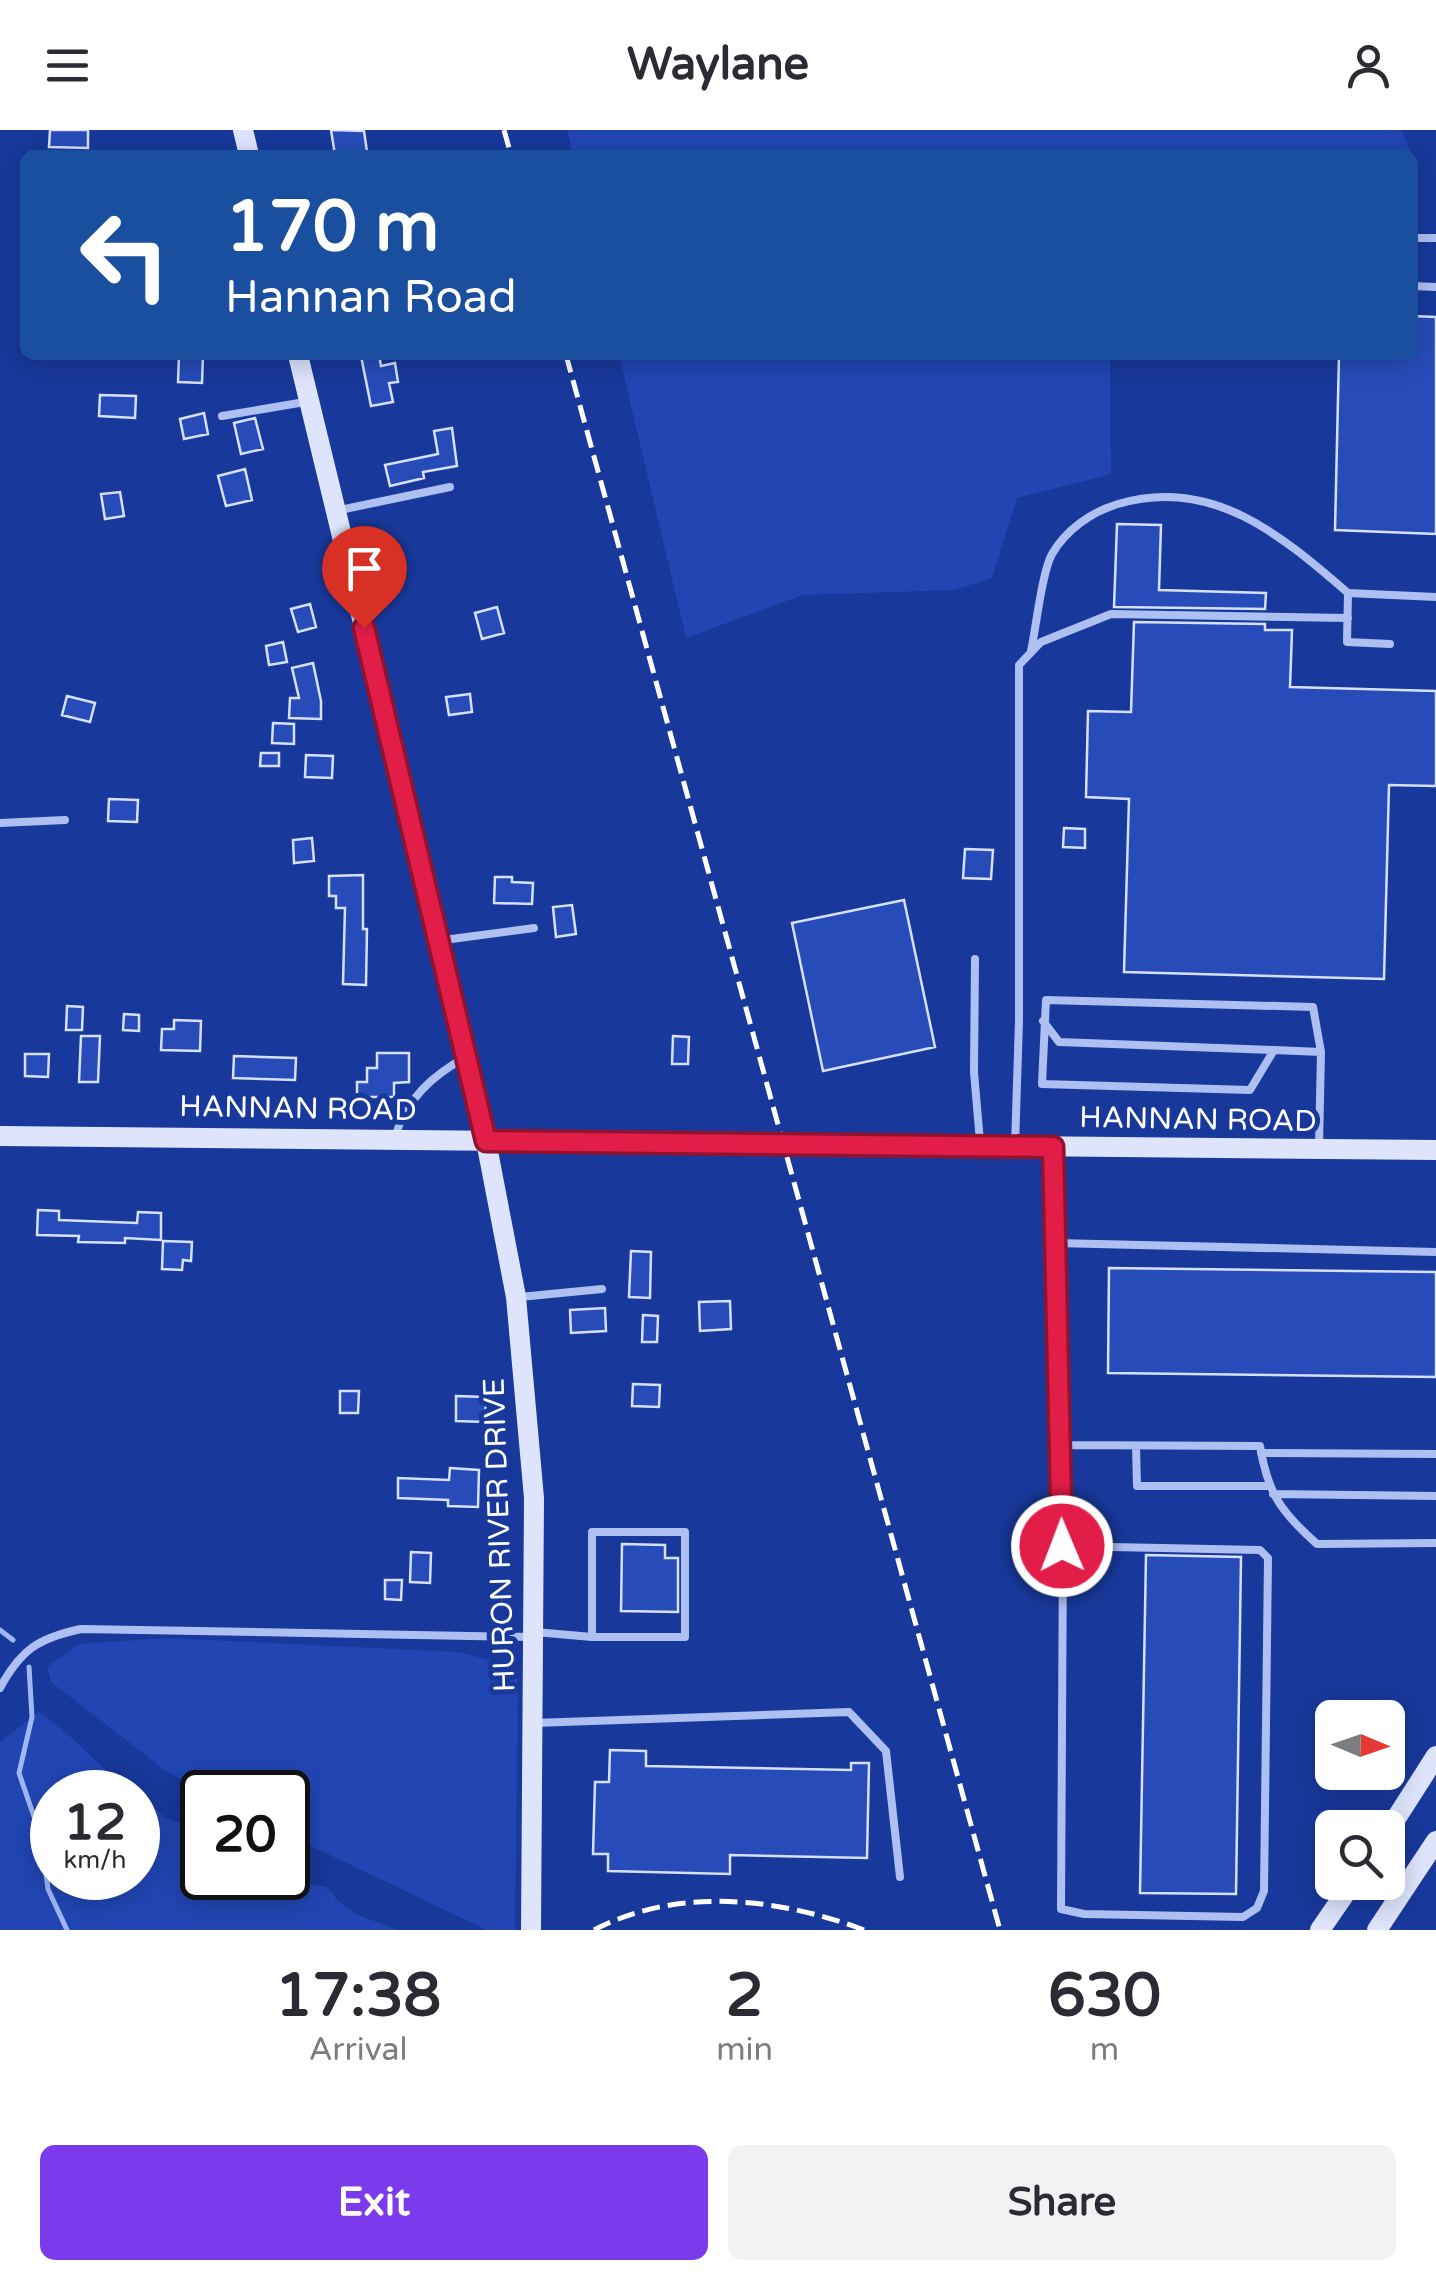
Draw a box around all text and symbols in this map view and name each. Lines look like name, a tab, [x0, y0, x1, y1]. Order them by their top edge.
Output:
icon: menu	[40, 38, 95, 93]
text: Waylane	[627, 38, 809, 92]
icon: person	[1341, 38, 1396, 93]
text: 170 m	[225, 186, 439, 270]
icon: left	[60, 190, 190, 320]
text: Hannan Road	[225, 271, 517, 325]
pin	[322, 526, 407, 629]
icon: arrive	[337, 541, 392, 596]
street label: HANNAN ROAD	[179, 1088, 417, 1129]
street label: HANNAN ROAD	[1079, 1099, 1317, 1140]
street label: HURON RIVER DRIVE	[476, 1377, 523, 1693]
position arrow	[1010, 1494, 1114, 1598]
north arrow	[1315, 1700, 1405, 1790]
map controls	[1315, 1700, 1405, 1900]
speed limit sign: 20	[180, 1770, 310, 1900]
text: 12	[64, 1793, 126, 1853]
button: search	[1315, 1810, 1405, 1900]
text: km/h	[64, 1845, 126, 1875]
text: 17:38	[275, 1960, 441, 2032]
text: 2	[726, 1960, 763, 2032]
text: 630	[1048, 1960, 1161, 2032]
text: Arrival	[309, 2031, 408, 2069]
text: min	[716, 2031, 773, 2069]
text: m	[1090, 2031, 1119, 2069]
button: Exit	[40, 2145, 708, 2260]
button: Share	[728, 2145, 1396, 2260]

